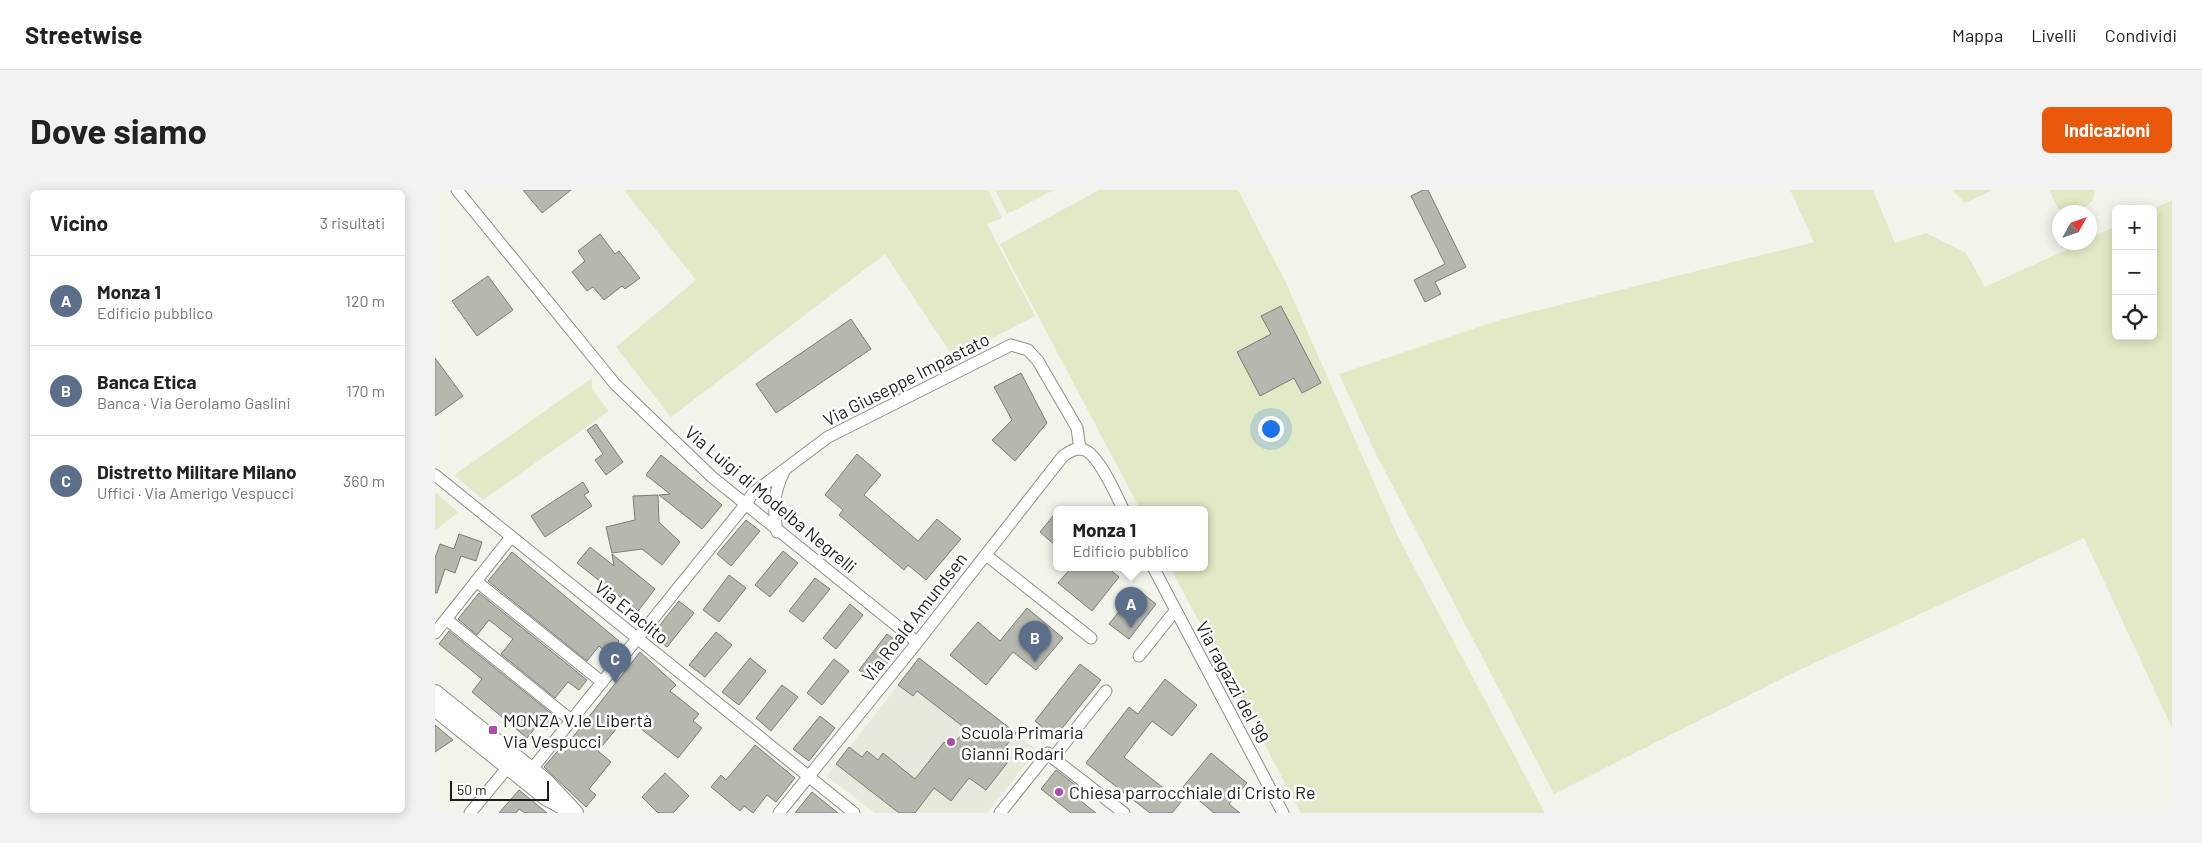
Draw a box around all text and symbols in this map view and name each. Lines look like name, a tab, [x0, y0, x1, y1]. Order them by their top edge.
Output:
text: Streetwise	[25, 20, 142, 49]
text: Mappa	[1952, 24, 2003, 46]
text: Livelli	[2031, 24, 2077, 46]
text: Condividi	[2105, 24, 2177, 46]
button: Indicazioni	[2042, 107, 2172, 153]
text: Dove siamo	[30, 109, 207, 151]
north arrow	[2052, 205, 2097, 250]
map controls	[2112, 205, 2157, 340]
button: +	[2112, 205, 2157, 250]
text: Vicino	[50, 210, 108, 235]
text: 3 risultati	[320, 213, 385, 232]
button: −	[2112, 250, 2157, 295]
text: Monza 1	[97, 280, 161, 303]
text: A	[61, 291, 71, 310]
text: 120 m	[345, 291, 385, 310]
button: locate	[2112, 295, 2157, 340]
text: Edificio pubblico	[97, 303, 213, 322]
street label: Via Giuseppe Impastato	[819, 328, 993, 430]
text: Banca Etica	[97, 370, 197, 393]
text: B	[61, 381, 71, 400]
text: 170 m	[346, 381, 385, 400]
text: Banca · Via Gerolamo Gaslini	[97, 393, 290, 412]
your location	[1258, 416, 1284, 442]
street label: Via Luigi di Modelba Negrelli	[681, 421, 861, 577]
text: Distretto Militare Milano	[97, 460, 297, 483]
text: C	[61, 471, 71, 490]
text: 360 m	[343, 471, 385, 490]
text: Uffici · Via Amerigo Vespucci	[97, 483, 294, 502]
popup	[1053, 506, 1208, 571]
text: Monza 1	[1072, 518, 1136, 541]
text: Edificio pubblico	[1072, 541, 1189, 560]
street label: Via Roald Amundsen	[857, 548, 971, 686]
street label: Via Eraclito	[591, 576, 673, 648]
pin: A	[1115, 587, 1147, 628]
street label: Via ragazzi del '99	[1192, 617, 1274, 747]
pin: B	[1019, 621, 1051, 662]
pin: C	[599, 642, 631, 683]
place label: MONZA V.le Libertà Via Vespucci	[503, 709, 652, 752]
place label: Scuola Primaria Gianni Rodari	[961, 721, 1084, 764]
marker: MONZA V.le Libertà Via Vespucci	[487, 724, 499, 736]
marker: Scuola Primaria Gianni Rodari	[945, 736, 957, 748]
scale bar	[450, 778, 549, 801]
text: 50 m	[457, 781, 486, 798]
place label: Chiesa parrocchiale di Cristo Re	[1069, 781, 1316, 803]
marker: Chiesa parrocchiale di Cristo Re	[1053, 786, 1065, 798]

